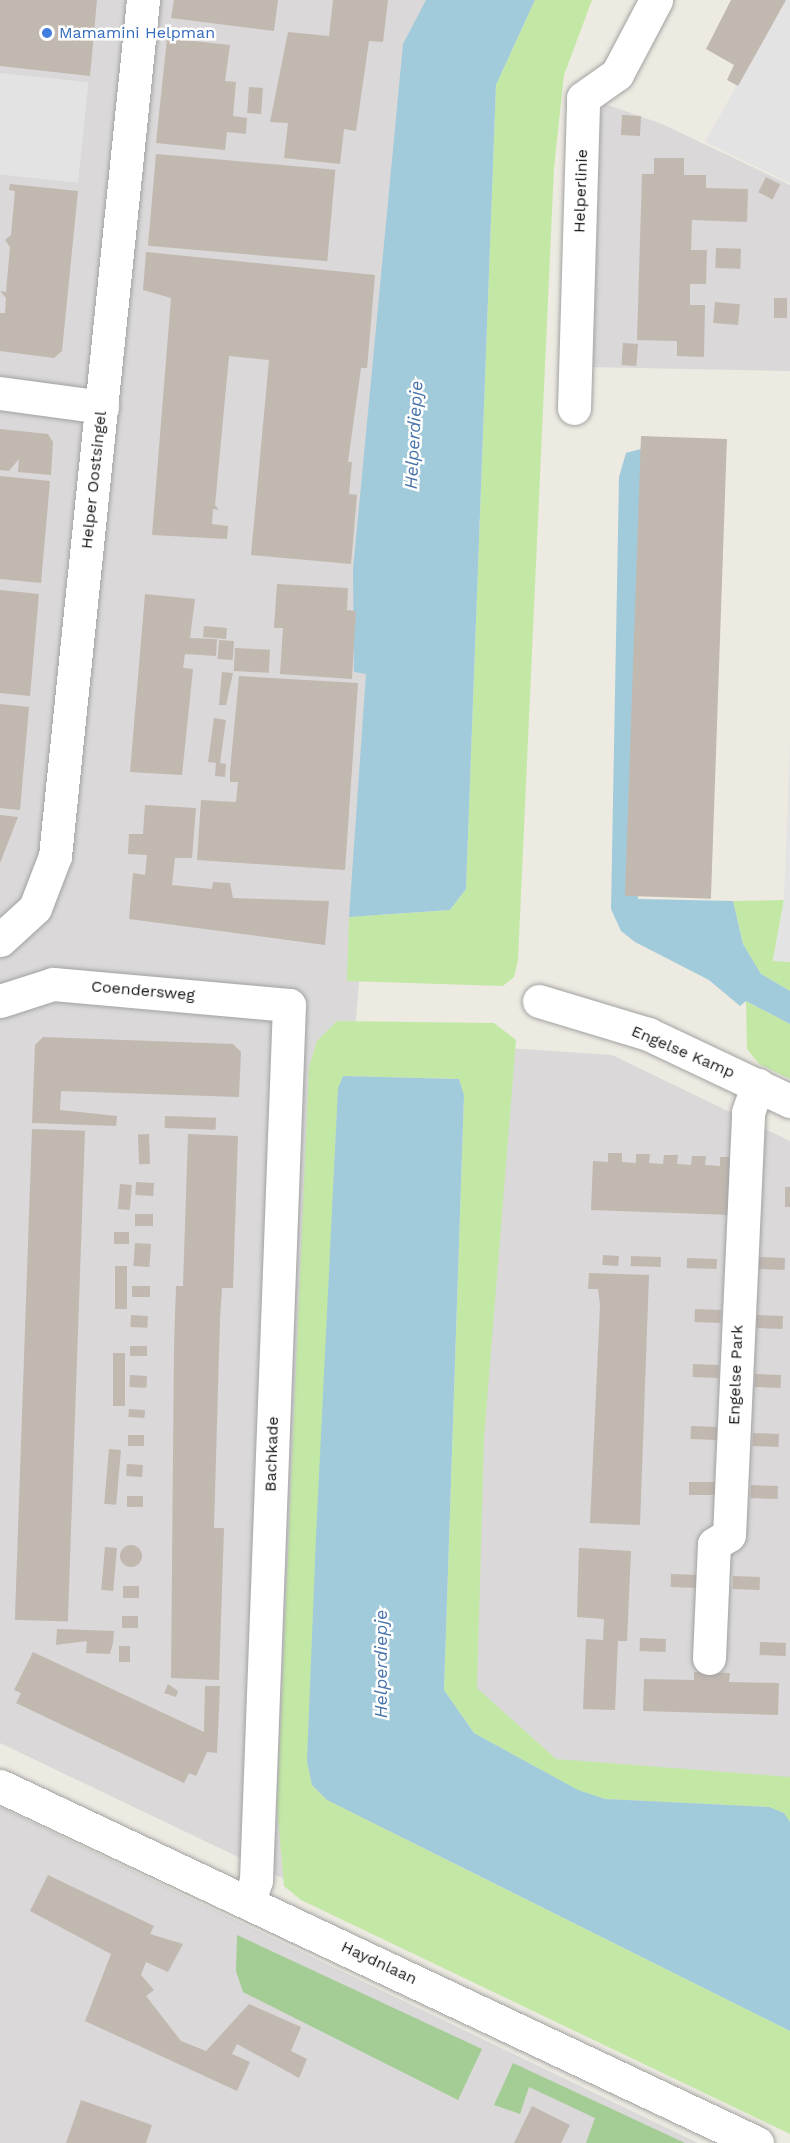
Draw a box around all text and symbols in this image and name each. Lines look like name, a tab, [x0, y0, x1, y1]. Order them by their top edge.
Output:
place label: Mamamini Helpman	[59, 23, 215, 43]
marker: Mamamini Helpman	[40, 26, 54, 40]
street label: Helperlinie	[570, 149, 592, 233]
water label: Helperdiepje	[400, 380, 428, 490]
street label: Helper Oostsingel	[77, 410, 111, 550]
street label: Coendersweg	[90, 977, 196, 1005]
street label: Engelse Kamp	[628, 1022, 738, 1082]
street label: Engelse Park	[725, 1325, 747, 1425]
street label: Bachkade	[261, 1416, 283, 1492]
water label: Helperdiepje	[370, 1610, 392, 1718]
street label: Haydnlaan	[338, 1937, 420, 1989]

